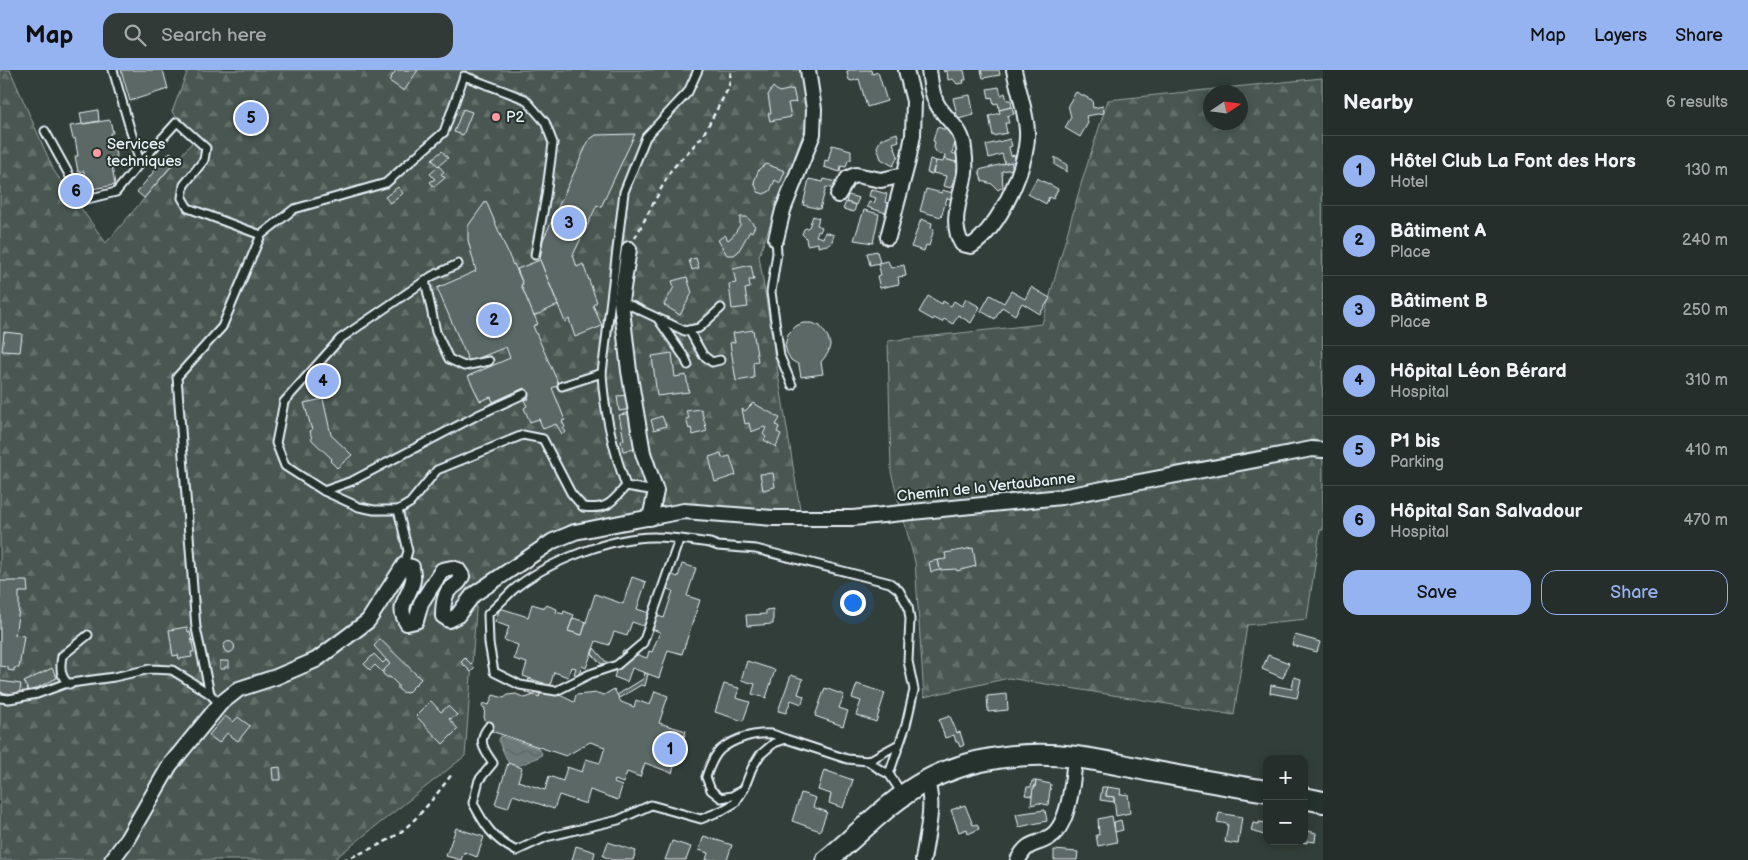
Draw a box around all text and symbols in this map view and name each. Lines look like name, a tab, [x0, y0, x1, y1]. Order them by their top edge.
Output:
search box	[103, 13, 453, 58]
text: Map	[25, 21, 73, 50]
icon: search	[121, 21, 149, 49]
text: Search here	[161, 24, 267, 47]
text: Map	[1530, 25, 1566, 46]
text: Layers	[1594, 25, 1647, 46]
text: Share	[1675, 25, 1723, 46]
north arrow	[1203, 85, 1248, 130]
text: Nearby	[1343, 90, 1413, 115]
text: 6 results	[1666, 93, 1728, 112]
pin: 5	[235, 99, 267, 137]
place label: P2	[506, 108, 524, 127]
marker: P2	[490, 111, 502, 123]
place label: Services techniques	[107, 135, 182, 171]
marker: Services techniques	[91, 147, 103, 159]
text: Hôtel Club La Font des Hors	[1390, 150, 1636, 173]
text: 1	[1356, 161, 1362, 180]
text: 130 m	[1685, 161, 1728, 180]
pin: 6	[60, 172, 92, 210]
text: Hotel	[1390, 173, 1428, 192]
pin: 3	[553, 204, 585, 242]
text: Bâtiment A	[1390, 220, 1486, 243]
text: 2	[1354, 231, 1364, 250]
text: 240 m	[1682, 231, 1728, 250]
text: Place	[1390, 243, 1431, 262]
text: Bâtiment B	[1390, 290, 1488, 313]
pin: 2	[478, 301, 510, 339]
text: 3	[1354, 301, 1364, 320]
text: 250 m	[1682, 301, 1728, 320]
text: Place	[1390, 313, 1431, 332]
text: Hôpital Léon Bérard	[1390, 360, 1567, 383]
pin: 4	[307, 362, 339, 400]
text: 4	[1354, 371, 1364, 390]
text: 310 m	[1685, 371, 1728, 390]
text: Hospital	[1390, 383, 1449, 402]
text: P1 bis	[1390, 430, 1440, 453]
text: 5	[1354, 441, 1364, 460]
text: 410 m	[1685, 441, 1728, 460]
text: Parking	[1390, 453, 1444, 472]
street label: Chemin de la Vertaubanne	[896, 469, 1076, 506]
text: Hôpital San Salvadour	[1390, 500, 1582, 523]
text: 6	[1354, 511, 1364, 530]
text: 470 m	[1683, 511, 1728, 530]
text: Hospital	[1390, 523, 1449, 542]
button: Save	[1343, 570, 1531, 615]
button: Share	[1541, 570, 1728, 615]
your location	[840, 590, 866, 616]
pin: 1	[654, 730, 686, 768]
map controls	[1263, 755, 1308, 845]
button: +	[1263, 755, 1308, 800]
button: −	[1263, 800, 1308, 845]

